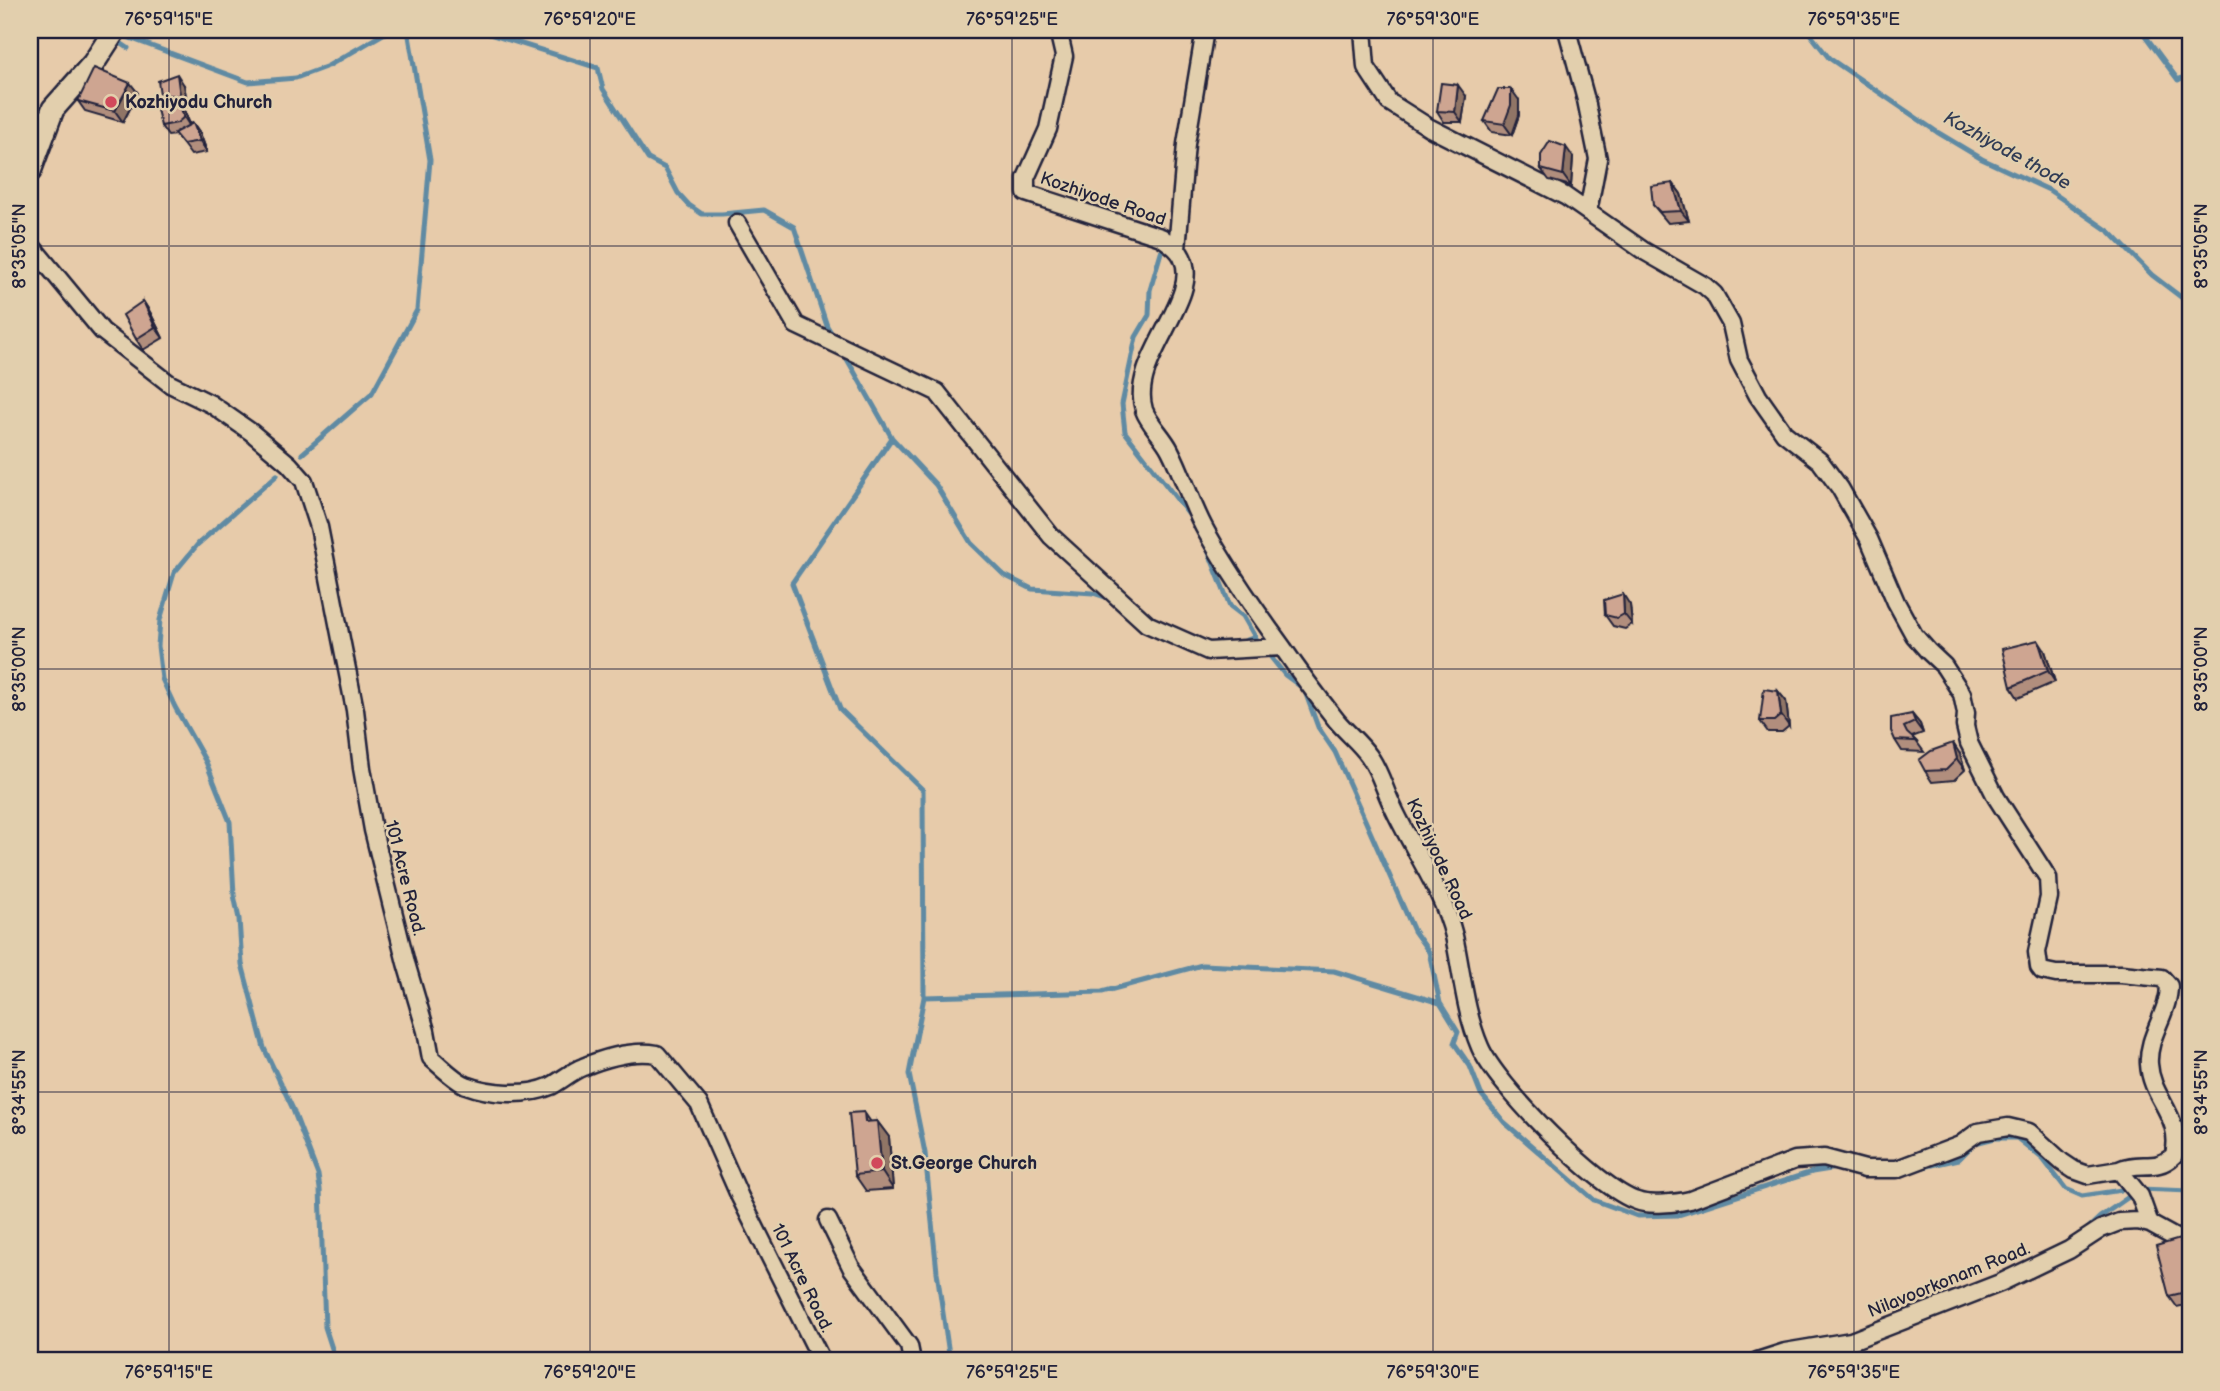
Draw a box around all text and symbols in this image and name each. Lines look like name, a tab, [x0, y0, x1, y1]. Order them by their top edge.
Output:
text: 76°59'15"E	[125, 9, 213, 30]
text: 76°59'20"E	[544, 9, 636, 30]
text: 76°59'25"E	[966, 9, 1058, 30]
text: 76°59'30"E	[1387, 9, 1480, 30]
text: 76°59'35"E	[1808, 9, 1900, 30]
place label: Kozhiyodu Church	[125, 92, 272, 113]
marker: Kozhiyodu Church	[103, 94, 119, 110]
water label: Kozhiyode thode	[1939, 107, 2075, 195]
street label: Kozhiyode Road	[1037, 168, 1169, 230]
text: 8°35'05"N	[9, 203, 30, 289]
text: 8°35'05"N	[2191, 203, 2212, 289]
text: 8°35'00"N	[9, 626, 30, 712]
text: 8°35'00"N	[2191, 626, 2212, 712]
street label: Kozhiyode Road	[1402, 795, 1476, 923]
street label: 101 Acre Road.	[381, 818, 429, 938]
text: 8°34'55"N	[9, 1049, 30, 1135]
text: 8°34'55"N	[2191, 1049, 2212, 1135]
place label: St.George Church	[891, 1153, 1037, 1174]
marker: St.George Church	[869, 1155, 885, 1171]
street label: 101 Acre Road.	[767, 1220, 837, 1336]
street label: Nilavoorkonam Road.	[1865, 1238, 2033, 1322]
text: 76°59'15"E	[125, 1362, 213, 1383]
text: 76°59'20"E	[544, 1362, 636, 1383]
text: 76°59'25"E	[966, 1362, 1058, 1383]
text: 76°59'30"E	[1387, 1362, 1480, 1383]
text: 76°59'35"E	[1808, 1362, 1900, 1383]

